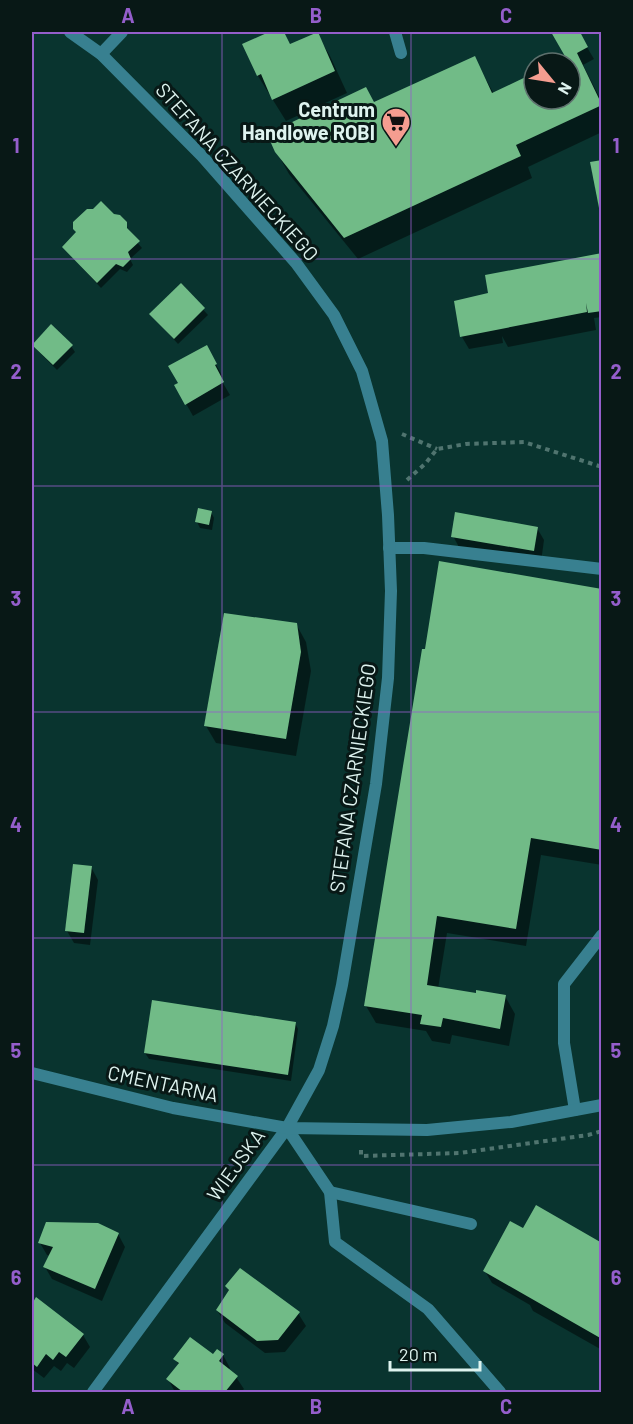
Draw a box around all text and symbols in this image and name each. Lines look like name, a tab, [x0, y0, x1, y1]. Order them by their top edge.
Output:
text: A	[121, 3, 135, 27]
text: B	[310, 3, 322, 27]
text: C	[500, 3, 512, 27]
north arrow	[522, 51, 582, 111]
street label: STEFANA CZARNIECKIEGO	[151, 77, 324, 265]
text: N	[555, 79, 576, 98]
place label: Centrum Handlowe ROBI	[242, 97, 375, 144]
supermarket icon: Centrum Handlowe ROBI	[380, 106, 412, 148]
text: 1	[12, 133, 20, 157]
text: 1	[612, 133, 620, 157]
text: 2	[10, 359, 22, 383]
text: 2	[610, 359, 622, 383]
text: 3	[11, 586, 21, 610]
text: 3	[611, 586, 621, 610]
street label: STEFANA CZARNIECKIEGO	[324, 662, 380, 894]
text: 4	[10, 812, 22, 836]
text: 4	[610, 812, 622, 836]
text: 5	[11, 1038, 22, 1062]
text: 5	[611, 1038, 622, 1062]
street label: CMENTARNA	[106, 1060, 221, 1106]
street label: WIEJSKA	[201, 1124, 269, 1205]
text: 6	[11, 1265, 22, 1289]
text: 6	[611, 1265, 622, 1289]
scale bar	[390, 1334, 480, 1372]
text: 20 m	[399, 1343, 437, 1365]
text: A	[121, 1394, 135, 1418]
text: B	[310, 1394, 322, 1418]
text: C	[500, 1394, 512, 1418]

